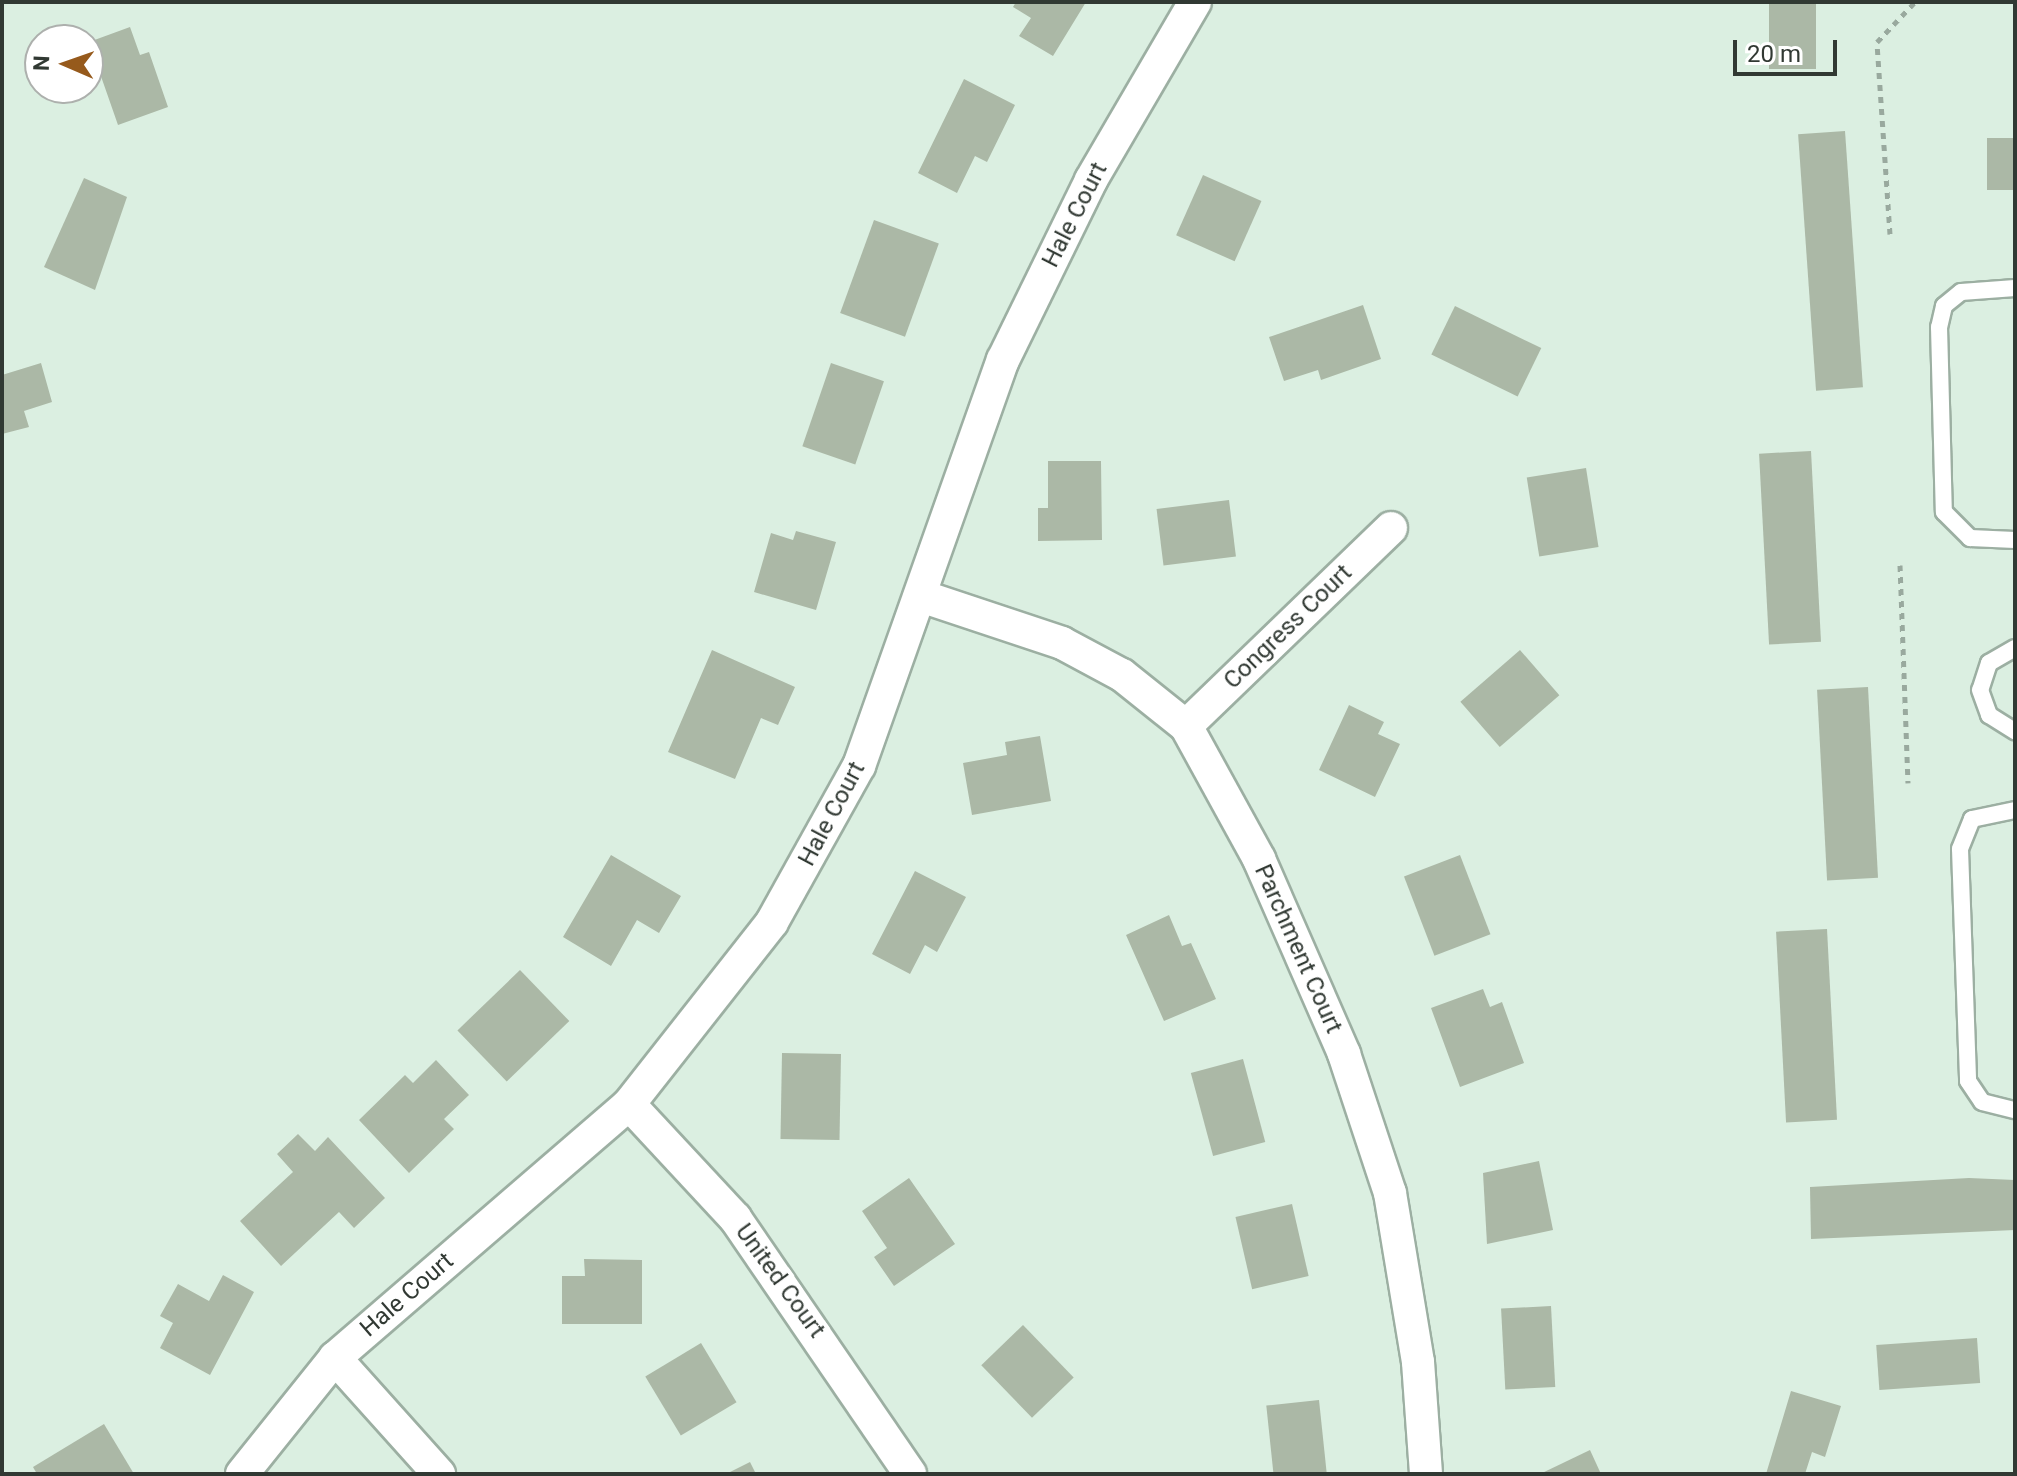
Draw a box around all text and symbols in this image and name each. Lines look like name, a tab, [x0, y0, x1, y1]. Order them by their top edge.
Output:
north arrow	[24, 24, 104, 104]
scale bar	[1737, 24, 1841, 74]
text: 20 m	[1747, 40, 1801, 68]
text: N	[29, 55, 54, 71]
street label: Hale Court	[1036, 158, 1114, 272]
street label: Congress Court	[1218, 559, 1358, 695]
street label: Hale Court	[793, 757, 871, 871]
street label: Parchment Court	[1248, 860, 1348, 1038]
street label: United Court	[729, 1218, 831, 1344]
street label: Hale Court	[355, 1247, 459, 1343]

